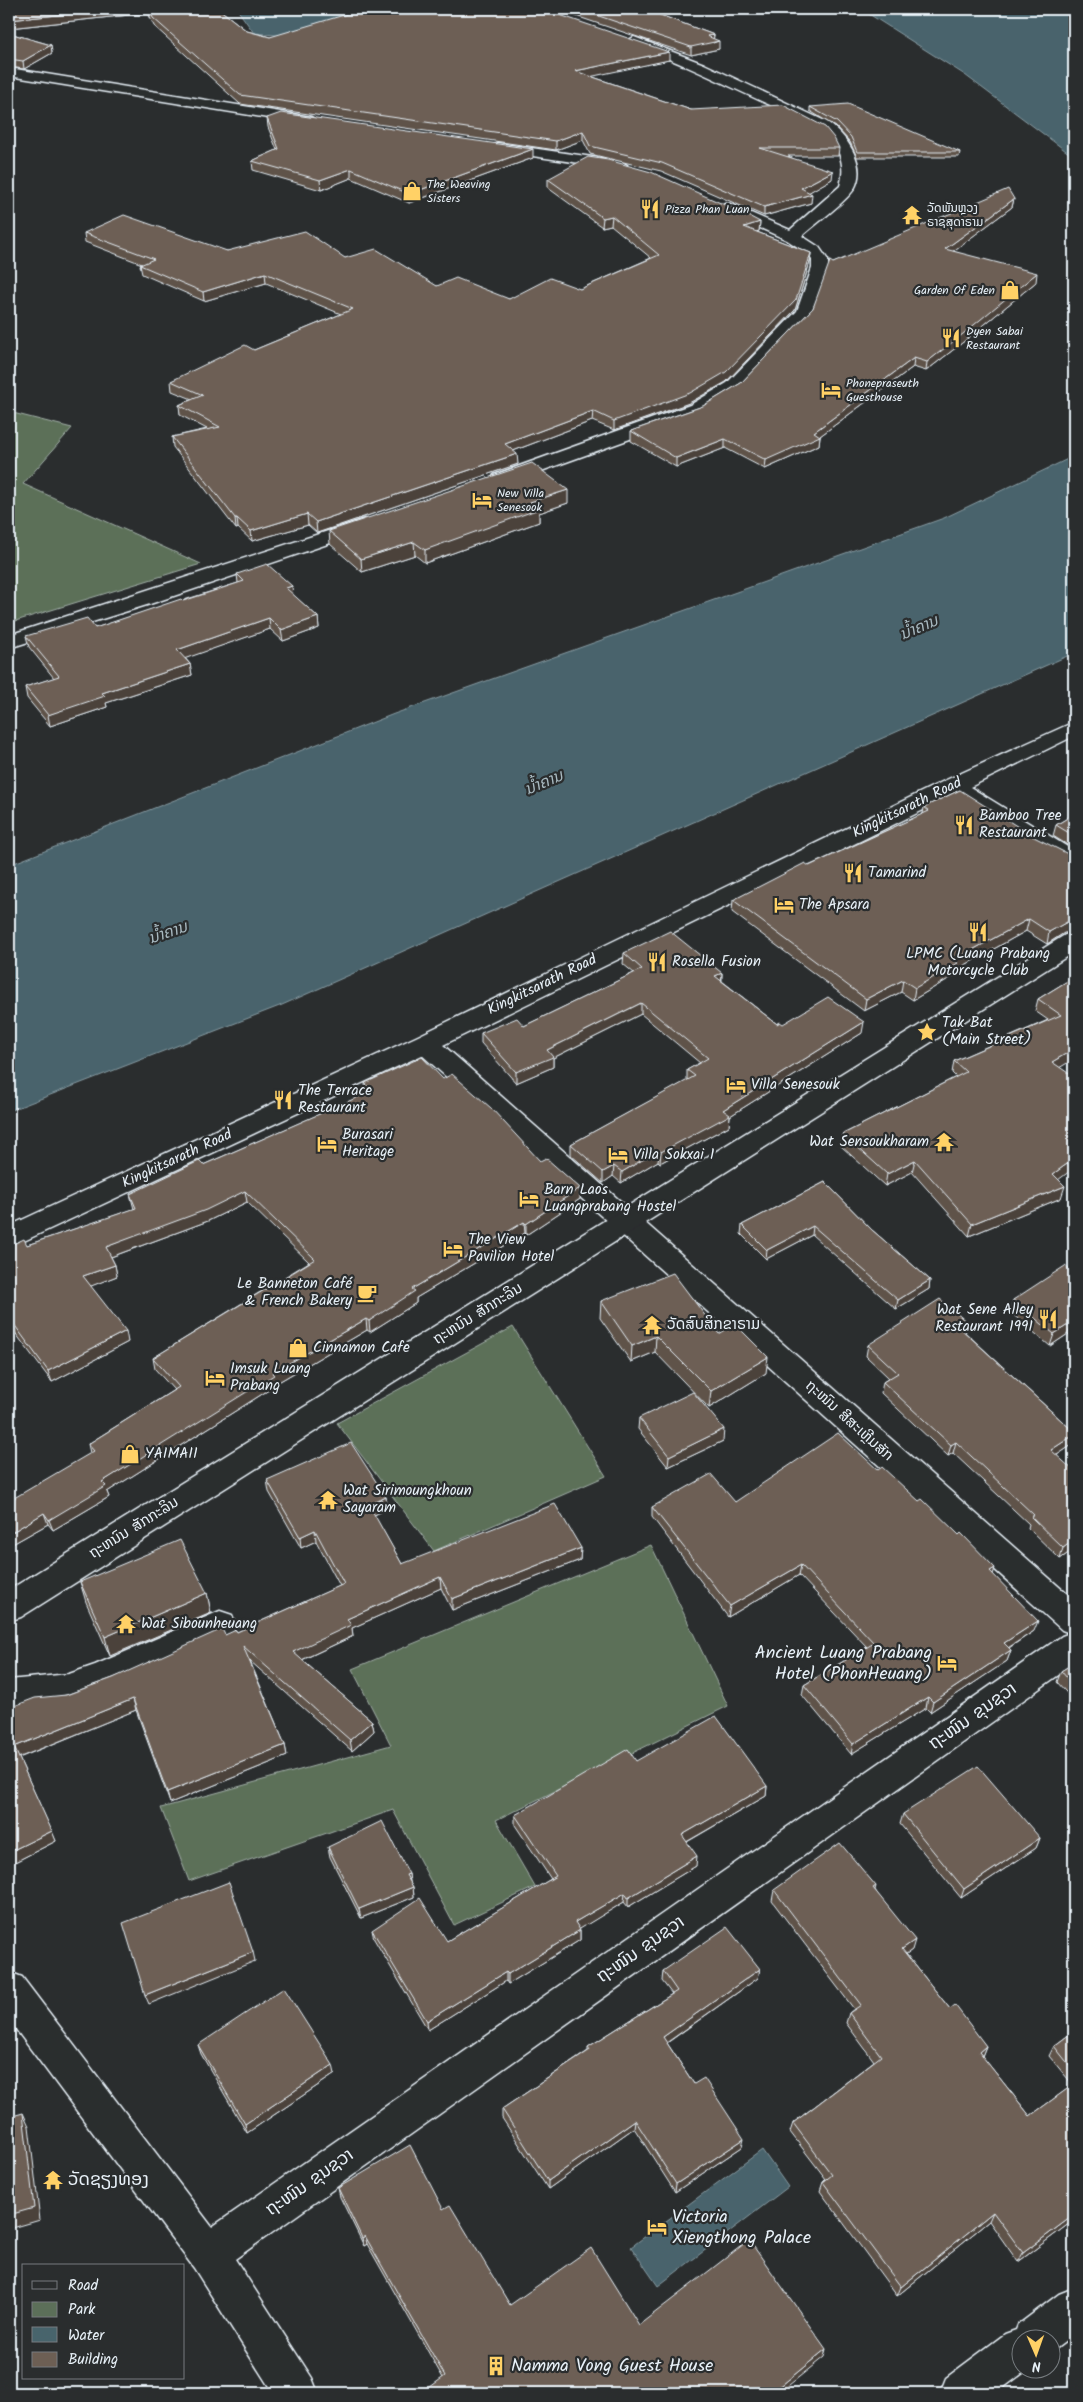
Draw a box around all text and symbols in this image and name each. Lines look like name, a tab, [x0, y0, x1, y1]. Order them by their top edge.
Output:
place label: The Weaving Sisters	[427, 175, 491, 208]
shop icon: The Weaving Sisters	[401, 180, 423, 202]
restaurant icon: Pizza Phan Luan	[639, 198, 661, 220]
place label: ວັດພັນຫຼວງ ຣາຊສຸດາຣາມ	[927, 199, 983, 232]
place label: Pizza Phan Luan	[665, 200, 750, 219]
temple icon: ວັດພັນຫຼວງ ຣາຊສຸດາຣາມ	[901, 204, 923, 226]
shop icon: Garden Of Eden	[999, 279, 1021, 301]
place label: Garden Of Eden	[914, 281, 995, 300]
place label: Dyen Sabai Restaurant	[966, 322, 1024, 355]
restaurant icon: Dyen Sabai Restaurant	[940, 327, 962, 349]
place label: Phonepraseuth Guesthouse	[846, 374, 919, 407]
hotel icon: Phonepraseuth Guesthouse	[820, 379, 842, 401]
place label: New Villa Senesook	[497, 484, 545, 517]
hotel icon: New Villa Senesook	[471, 489, 493, 511]
water label: ນ້ຳຄານ	[895, 607, 943, 647]
water label: ນ້ຳຄານ	[520, 762, 568, 802]
street label: Kingkitsarath Road	[848, 771, 966, 845]
place label: Bamboo Tree Restaurant	[979, 804, 1062, 845]
restaurant icon: Bamboo Tree Restaurant	[953, 814, 975, 836]
place label: Tamarind	[868, 861, 927, 885]
restaurant icon: Tamarind	[842, 862, 864, 884]
place label: The Apsara	[799, 893, 870, 917]
hotel icon: The Apsara	[773, 894, 795, 916]
water label: ນ້ຳຄານ	[145, 913, 192, 951]
restaurant icon: LPMC (Luang Prabang Motorcycle Club	[967, 921, 989, 943]
place label: LPMC (Luang Prabang Motorcycle Club	[906, 942, 1050, 983]
street label: Kingkitsarath Road	[483, 948, 601, 1022]
place label: Rosella Fusion	[672, 950, 761, 974]
restaurant icon: Rosella Fusion	[646, 951, 668, 973]
place label: Tak Bat (Main Street)	[942, 1011, 1031, 1052]
place icon: Tak Bat (Main Street)	[916, 1021, 938, 1043]
place label: Villa Senesouk	[751, 1073, 841, 1097]
hotel icon: Villa Senesouk	[725, 1074, 747, 1096]
place label: The Terrace Restaurant	[298, 1079, 372, 1120]
restaurant icon: The Terrace Restaurant	[272, 1089, 294, 1111]
street label: Kingkitsarath Road	[118, 1123, 237, 1195]
place label: Burasari Heritage	[342, 1123, 394, 1164]
place label: Wat Sensoukharam	[809, 1130, 929, 1154]
temple icon: Wat Sensoukharam	[933, 1131, 955, 1153]
hotel icon: Burasari Heritage	[316, 1133, 338, 1155]
place label: Villa Sokxai 1	[633, 1143, 715, 1167]
hotel icon: Villa Sokxai 1	[607, 1144, 629, 1166]
place label: Barn Laos Luangprabang Hostel	[544, 1178, 677, 1219]
hotel icon: Barn Laos Luangprabang Hostel	[518, 1188, 540, 1210]
place label: The View Pavilion Hotel	[468, 1228, 555, 1269]
hotel icon: The View Pavilion Hotel	[442, 1238, 464, 1260]
place label: Le Banneton Café & French Bakery	[237, 1272, 353, 1313]
street label: ຖະຫນົນ ສັກກະລິນ	[428, 1277, 528, 1351]
cafe icon: Le Banneton Café & French Bakery	[356, 1282, 378, 1304]
place label: Wat Sene Alley Restaurant 1991	[935, 1298, 1034, 1339]
restaurant icon: Wat Sene Alley Restaurant 1991	[1037, 1308, 1059, 1330]
place label: ວັດສົບສິກຂາຣາມ	[667, 1313, 760, 1337]
temple icon: ວັດສົບສິກຂາຣາມ	[641, 1314, 663, 1336]
place label: Cinnamon Cafe	[313, 1336, 410, 1360]
shop icon: Cinnamon Cafe	[287, 1337, 309, 1359]
place label: Imsuk Luang Prabang	[230, 1357, 311, 1398]
hotel icon: Imsuk Luang Prabang	[204, 1367, 226, 1389]
street label: ຖະໜົນ ສີສະເຫຼີມສັກ	[799, 1375, 899, 1467]
place label: YAIMAII	[145, 1442, 198, 1466]
shop icon: YAIMAII	[119, 1443, 141, 1465]
place label: Wat Sirimoungkhoun Sayaram	[343, 1479, 472, 1520]
temple icon: Wat Sirimoungkhoun Sayaram	[317, 1489, 339, 1511]
street label: ຖະຫນົນ ສັກກະລິນ	[84, 1491, 184, 1565]
place label: Wat Sibounheuang	[141, 1612, 257, 1636]
temple icon: Wat Sibounheuang	[115, 1613, 137, 1635]
place label: Ancient Luang Prabang Hotel (PhonHeuang)	[755, 1639, 932, 1689]
hotel icon: Ancient Luang Prabang Hotel (PhonHeuang)	[936, 1652, 958, 1674]
street label: ຖະໜົນ ຂຸນຊວາ	[923, 1676, 1023, 1758]
street label: ຖະໜົນ ຂຸນຊວາ	[591, 1909, 691, 1991]
street label: ຖະໜົນ ຂຸນຊວາ	[260, 2142, 360, 2224]
place label: ວັດຊຽງທອງ	[68, 2166, 149, 2195]
temple icon: ວັດຊຽງທອງ	[42, 2169, 64, 2191]
place label: Victoria Xiengthong Palace	[672, 2203, 811, 2253]
hotel icon: Victoria Xiengthong Palace	[646, 2216, 668, 2238]
legend	[22, 2264, 185, 2380]
text: Road	[68, 2274, 99, 2298]
text: Park	[68, 2298, 96, 2322]
text: Water	[68, 2324, 105, 2348]
north arrow	[1010, 2330, 1060, 2380]
text: Building	[68, 2348, 118, 2372]
place label: Namma Vong Guest House	[511, 2352, 713, 2381]
building icon: Namma Vong Guest House	[485, 2355, 507, 2377]
text: N	[1031, 2355, 1041, 2377]

